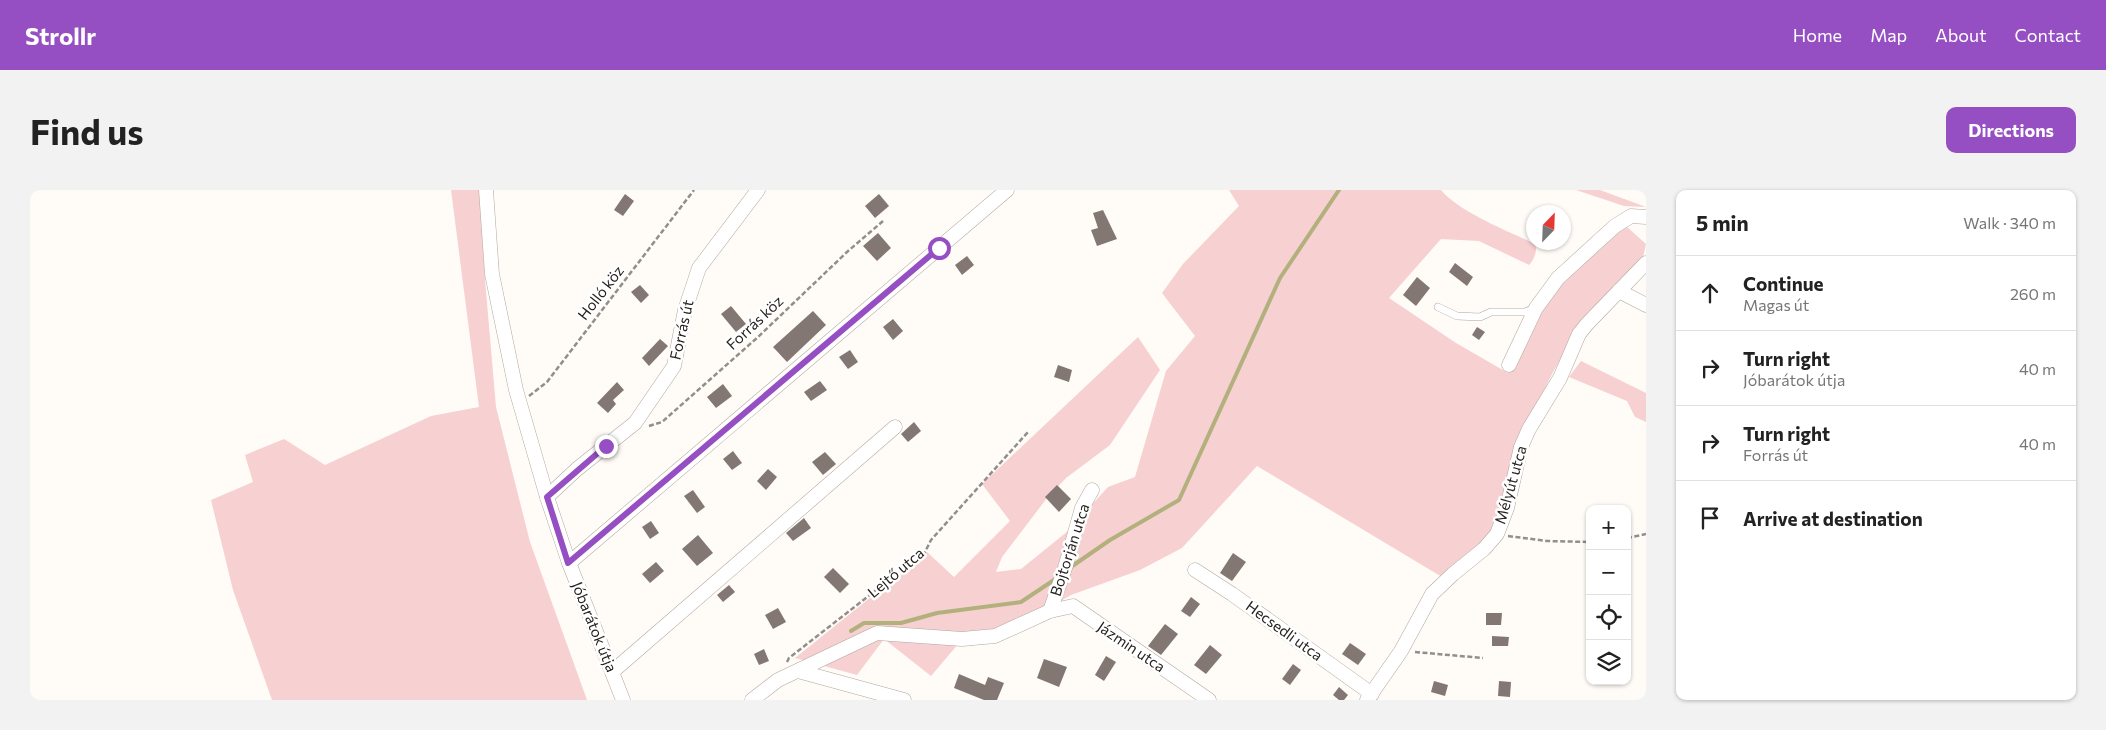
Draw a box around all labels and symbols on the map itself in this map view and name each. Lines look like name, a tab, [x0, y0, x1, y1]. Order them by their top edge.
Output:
north arrow	[1526, 205, 1571, 250]
route start	[928, 237, 951, 260]
street label: Holló köz	[573, 262, 627, 323]
street label: Forrás köz	[722, 292, 786, 353]
street label: Forrás út	[665, 298, 697, 362]
route end	[595, 435, 618, 458]
street label: Mélyút utca	[1490, 443, 1530, 526]
street label: Bojtorján utca	[1046, 501, 1092, 598]
street label: Lejtő utca	[864, 544, 927, 601]
street label: Jóbarátok útja	[569, 579, 621, 674]
street label: Hecsedli utca	[1243, 596, 1326, 664]
street label: Jázmin utca	[1094, 617, 1169, 675]

